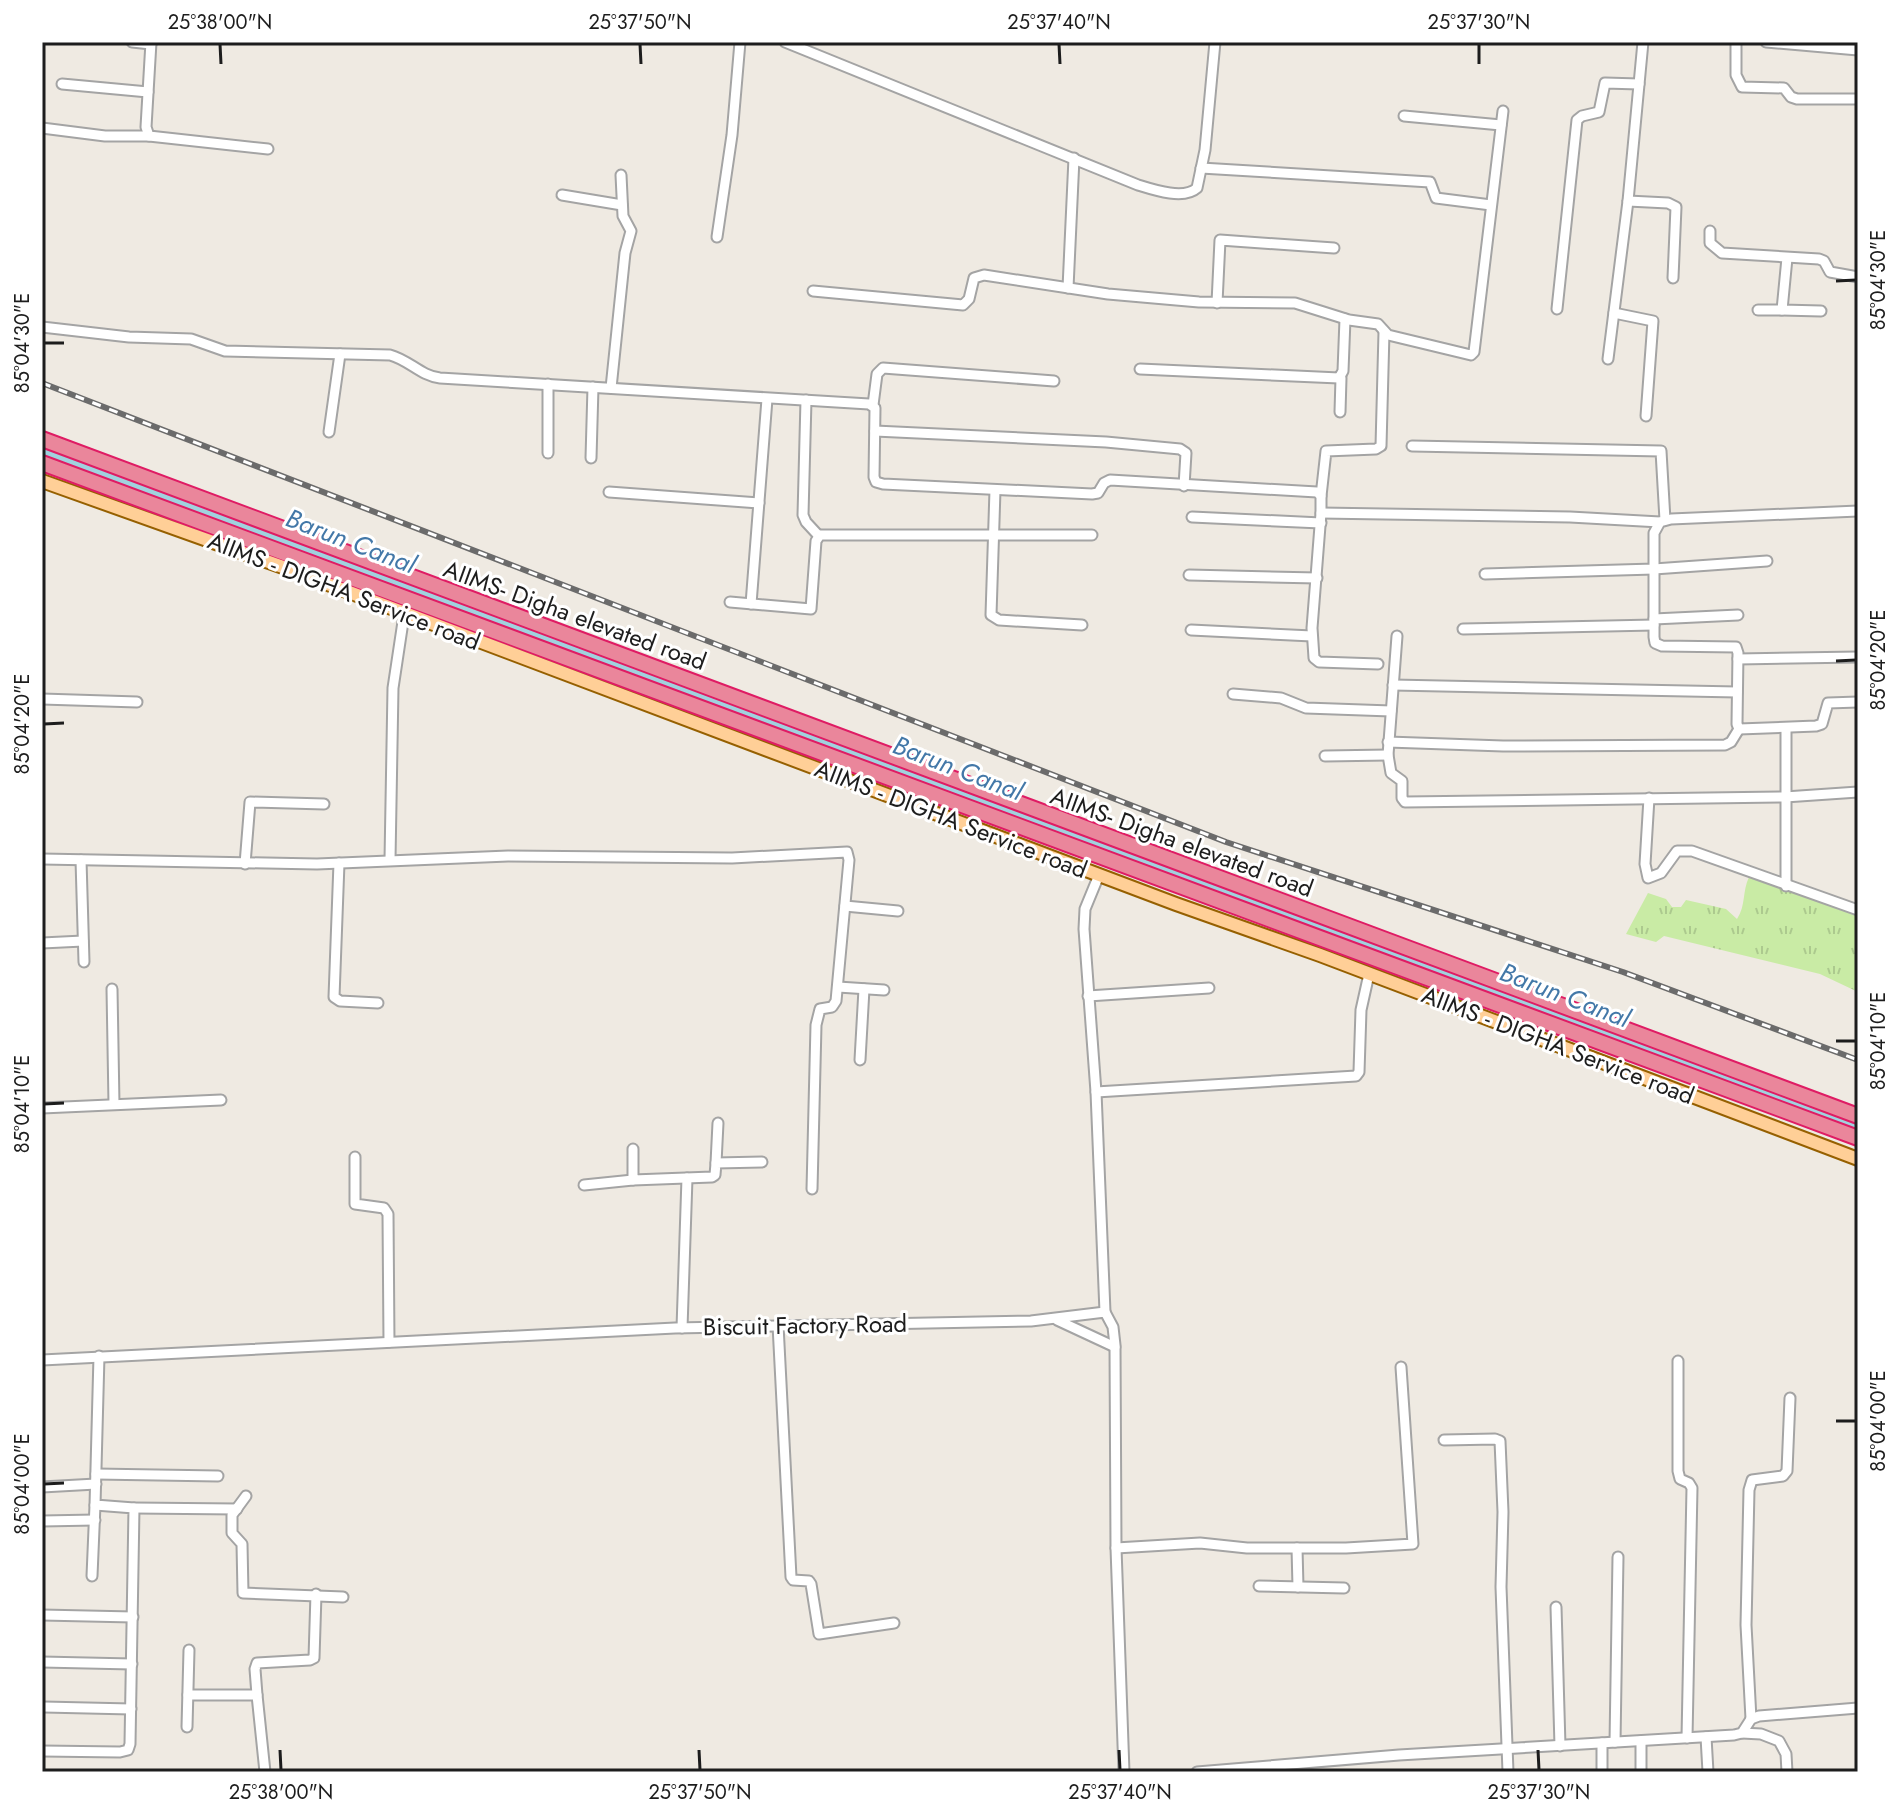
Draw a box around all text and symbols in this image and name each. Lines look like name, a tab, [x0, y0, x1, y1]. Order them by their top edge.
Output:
text: 25°38'00"N	[168, 8, 272, 37]
text: 25°37'50"N	[588, 8, 692, 37]
text: 25°37'40"N	[1007, 8, 1111, 37]
text: 25°37'30"N	[1428, 8, 1530, 37]
text: 85°04'30"E	[1864, 230, 1893, 330]
text: 85°04'30"E	[8, 293, 37, 393]
water label: Barun Canal	[280, 499, 423, 584]
street label: AIIMS - DIGHA Service road	[203, 523, 485, 659]
street label: AIIMS- Digha elevated road	[439, 551, 711, 679]
text: 85°04'20"E	[1864, 610, 1893, 710]
text: 85°04'20"E	[8, 674, 37, 774]
water label: Barun Canal	[887, 726, 1030, 811]
street label: AIIMS - DIGHA Service road	[810, 751, 1092, 887]
street label: AIIMS- Digha elevated road	[1046, 778, 1318, 906]
water label: Barun Canal	[1494, 953, 1637, 1038]
street label: AIIMS - DIGHA Service road	[1417, 977, 1699, 1113]
text: 85°04'10"E	[1864, 992, 1893, 1090]
text: 85°04'10"E	[8, 1055, 37, 1153]
street label: Biscuit Factory Road	[703, 1306, 907, 1344]
text: 85°04'00"E	[1864, 1370, 1893, 1472]
text: 85°04'00"E	[8, 1433, 37, 1535]
text: 25°38'00"N	[229, 1778, 333, 1807]
text: 25°37'50"N	[648, 1778, 752, 1807]
text: 25°37'40"N	[1068, 1778, 1172, 1807]
text: 25°37'30"N	[1488, 1778, 1590, 1807]

